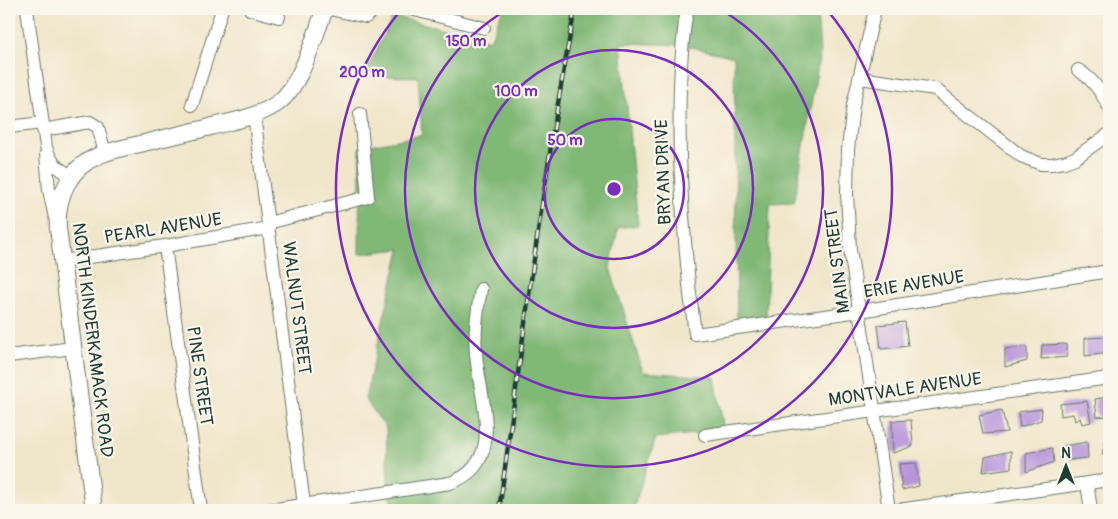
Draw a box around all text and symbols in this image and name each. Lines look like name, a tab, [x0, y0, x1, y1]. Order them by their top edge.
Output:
text: 150 m	[446, 32, 486, 51]
text: 200 m	[339, 63, 385, 82]
text: 100 m	[495, 82, 537, 101]
street label: BRYAN DRIVE	[650, 119, 677, 225]
text: 50 m	[548, 131, 582, 150]
centre of rings	[605, 180, 623, 198]
street label: MAIN STREET	[820, 207, 855, 315]
street label: PEARL AVENUE	[103, 208, 224, 249]
street label: NORTH KINDERKAMACK ROAD	[67, 221, 118, 459]
street label: WALNUT STREET	[277, 240, 316, 376]
street label: ERIE AVENUE	[862, 265, 966, 304]
street label: PINE STREET	[181, 325, 218, 427]
street label: MONTVALE AVENUE	[827, 367, 983, 412]
north arrow	[1040, 442, 1090, 492]
text: N	[1061, 445, 1071, 462]

